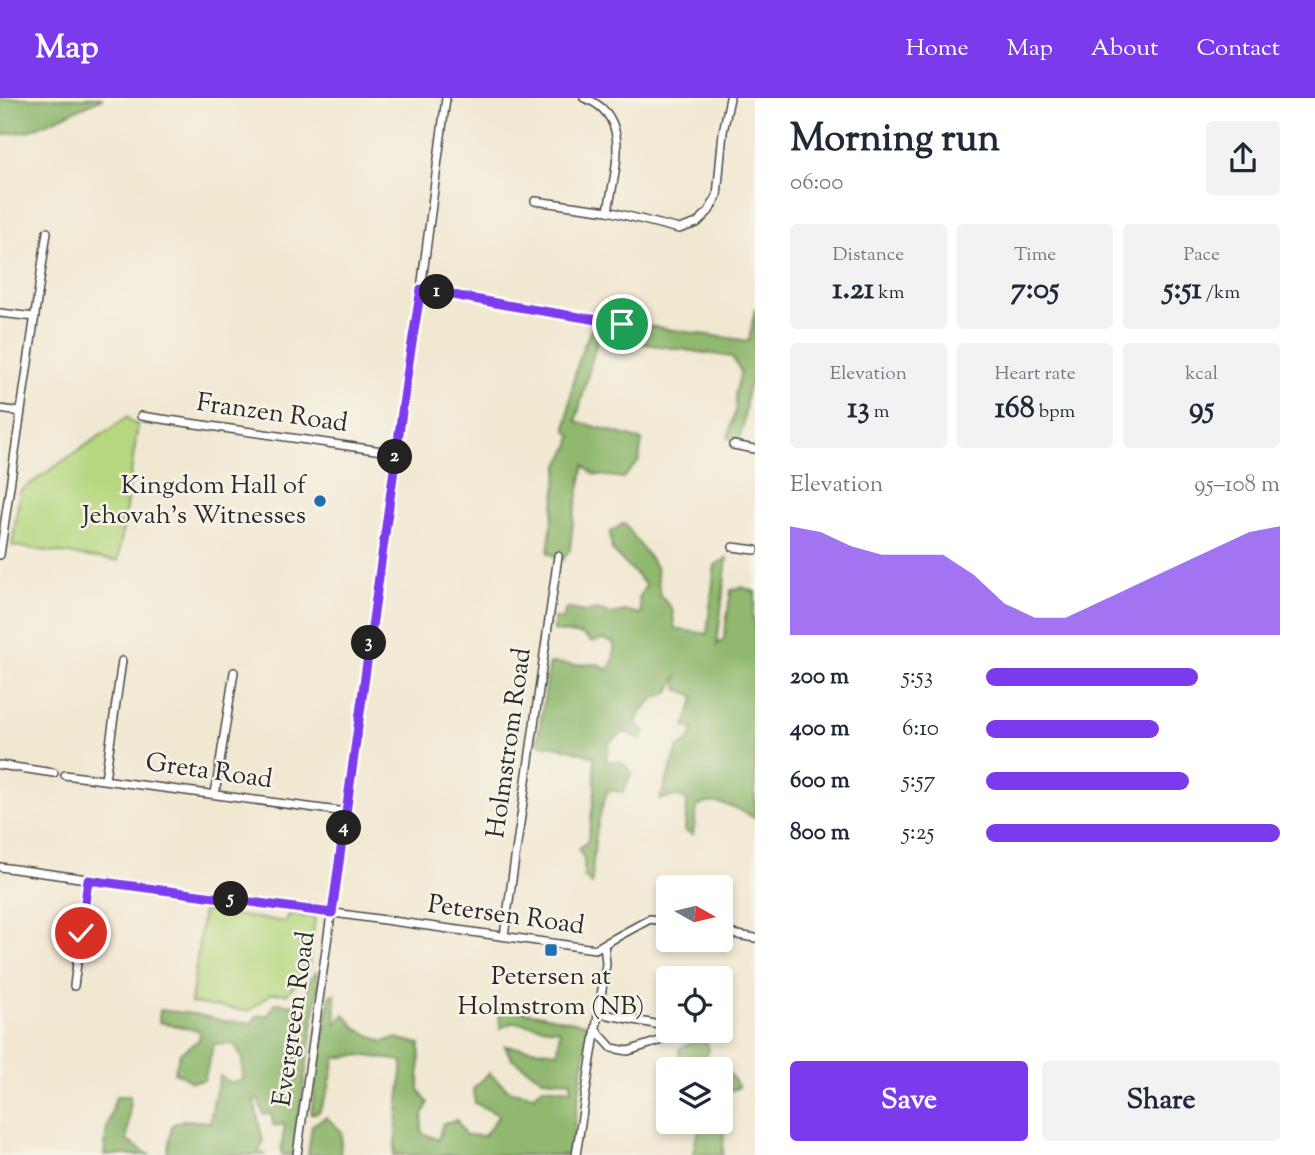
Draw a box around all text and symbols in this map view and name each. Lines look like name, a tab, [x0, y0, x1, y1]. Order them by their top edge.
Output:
text: Map	[35, 25, 99, 73]
text: Home	[906, 32, 969, 66]
text: Map	[1007, 32, 1053, 66]
text: About	[1091, 32, 1158, 66]
text: Contact	[1196, 32, 1280, 66]
text: Morning run	[790, 114, 1000, 168]
button: share	[1206, 121, 1280, 195]
text: 06:00	[790, 167, 843, 200]
text: Distance	[833, 242, 904, 269]
text: Time	[1014, 242, 1056, 269]
text: Pace	[1183, 242, 1220, 269]
text: 1.21	[832, 269, 874, 312]
text: 7:05	[1011, 269, 1059, 312]
text: 5:51	[1163, 269, 1202, 312]
pin: 1	[420, 274, 454, 310]
text: 1	[433, 278, 440, 305]
text: km	[874, 280, 904, 307]
text: /km	[1202, 280, 1240, 307]
pin	[592, 294, 652, 354]
icon: arrive	[603, 305, 641, 343]
text: Elevation	[830, 361, 907, 388]
text: Heart rate	[994, 361, 1076, 388]
text: kcal	[1185, 361, 1218, 388]
street label: Franzen Road	[194, 385, 350, 443]
text: 13	[847, 388, 870, 431]
text: 168	[995, 388, 1035, 431]
text: 95	[1189, 388, 1214, 431]
text: m	[870, 399, 889, 426]
text: bpm	[1035, 399, 1075, 426]
pin: 2	[378, 440, 412, 474]
text: 2	[390, 443, 399, 470]
place label: Kingdom Hall of Jehovah's Witnesses	[80, 468, 307, 535]
text: Elevation	[790, 469, 883, 502]
text: 95–108 m	[1194, 469, 1280, 502]
marker: Kingdom Hall of Jehovah's Witnesses	[312, 493, 328, 509]
pin: 3	[352, 626, 386, 660]
text: 3	[365, 629, 372, 656]
street label: Holmstrom Road	[478, 645, 542, 841]
text: 200 m	[790, 661, 849, 694]
text: 5:53	[902, 661, 933, 694]
text: 400 m	[790, 713, 850, 746]
text: 6:10	[902, 713, 939, 746]
street label: Greta Road	[143, 745, 275, 799]
text: 600 m	[790, 765, 850, 798]
text: 5:57	[902, 765, 935, 798]
pin: 4	[326, 810, 362, 846]
text: 4	[339, 814, 348, 841]
text: 800 m	[790, 817, 850, 850]
text: 5:25	[902, 817, 934, 850]
north arrow	[656, 875, 733, 952]
map controls	[656, 875, 733, 1134]
pin: 5	[214, 882, 248, 916]
text: 5	[227, 885, 234, 912]
street label: Petersen Road	[425, 887, 587, 945]
pin	[51, 903, 111, 963]
icon: check	[62, 914, 100, 952]
street label: Evergreen Road	[264, 929, 326, 1109]
marker: Petersen at Holmstrom (NB)	[543, 942, 559, 958]
place label: Petersen at Holmstrom (NB)	[458, 959, 644, 1026]
button: locate	[656, 966, 733, 1043]
button: layers	[656, 1057, 733, 1134]
button: Save	[790, 1061, 1028, 1141]
button: Share	[1042, 1061, 1280, 1141]

